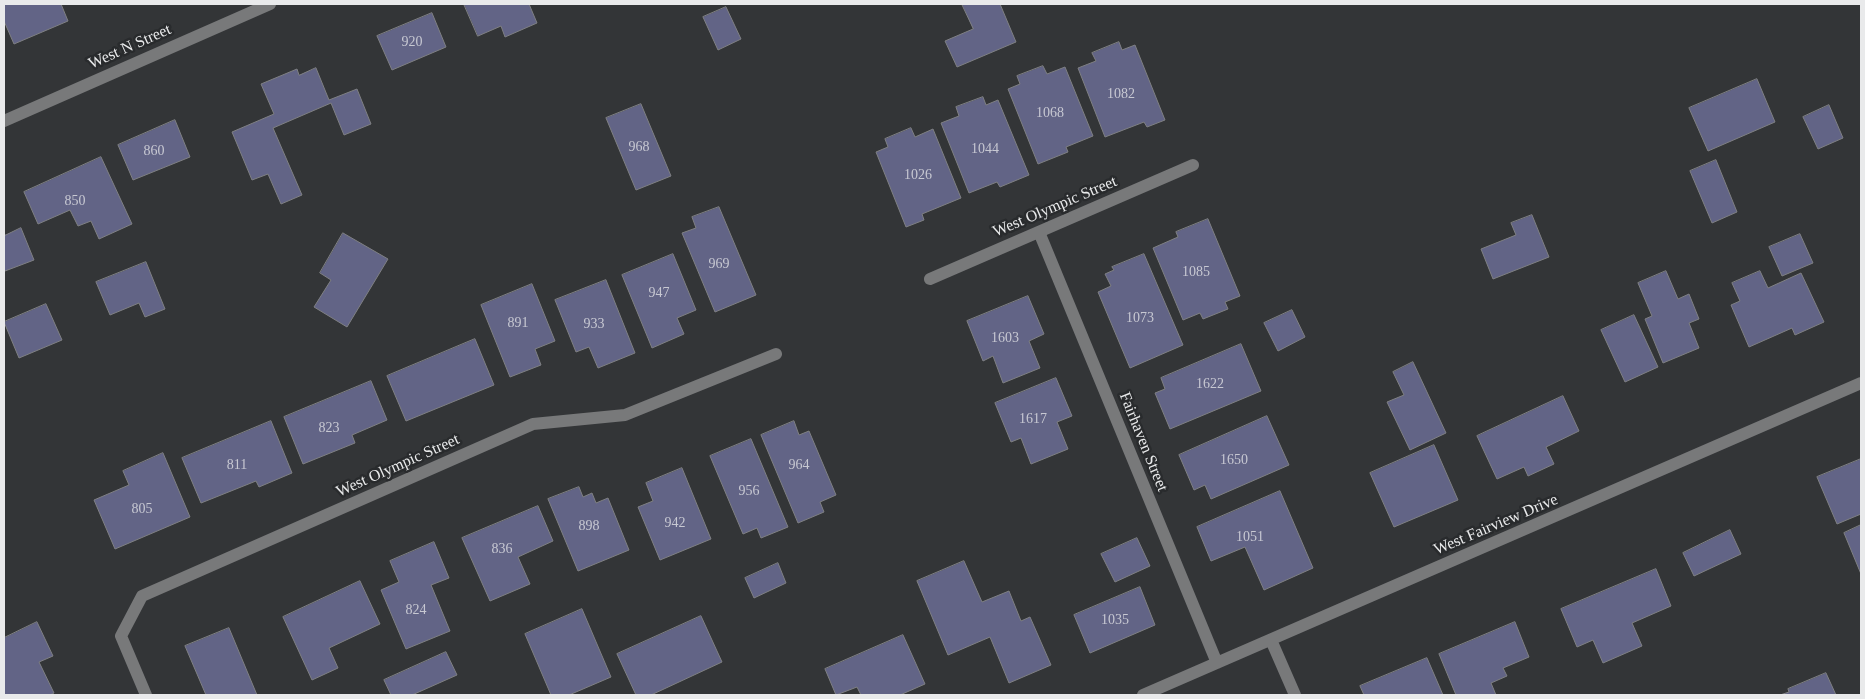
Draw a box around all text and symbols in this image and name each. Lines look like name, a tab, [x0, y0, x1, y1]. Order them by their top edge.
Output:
street label: West N Street	[86, 20, 174, 74]
house number: 920	[402, 34, 422, 50]
house number: 1082	[1107, 86, 1135, 102]
house number: 1068	[1036, 105, 1064, 121]
house number: 968	[628, 139, 650, 155]
house number: 1044	[971, 141, 999, 157]
house number: 860	[144, 143, 164, 159]
house number: 1026	[904, 167, 932, 183]
street label: West Olympic Street	[990, 172, 1120, 242]
house number: 850	[64, 193, 86, 209]
house number: 969	[709, 256, 730, 272]
house number: 1085	[1182, 264, 1210, 280]
house number: 947	[649, 285, 670, 301]
house number: 1073	[1126, 310, 1154, 326]
house number: 891	[508, 315, 528, 331]
house number: 933	[584, 316, 604, 332]
house number: 1603	[991, 330, 1019, 346]
house number: 1622	[1196, 376, 1224, 392]
street label: Fairhaven Street	[1114, 390, 1172, 494]
house number: 1617	[1019, 411, 1047, 427]
house number: 823	[318, 420, 339, 436]
street label: West Olympic Street	[333, 430, 463, 502]
house number: 1650	[1220, 452, 1248, 468]
house number: 811	[227, 457, 247, 473]
house number: 964	[789, 457, 810, 473]
house number: 956	[739, 483, 760, 499]
street label: West Fairview Drive	[1431, 490, 1561, 560]
house number: 805	[132, 501, 152, 517]
house number: 942	[664, 515, 686, 531]
house number: 898	[578, 518, 600, 534]
house number: 1051	[1236, 529, 1264, 545]
house number: 836	[492, 541, 512, 557]
house number: 824	[406, 602, 426, 618]
house number: 1035	[1101, 612, 1129, 628]

